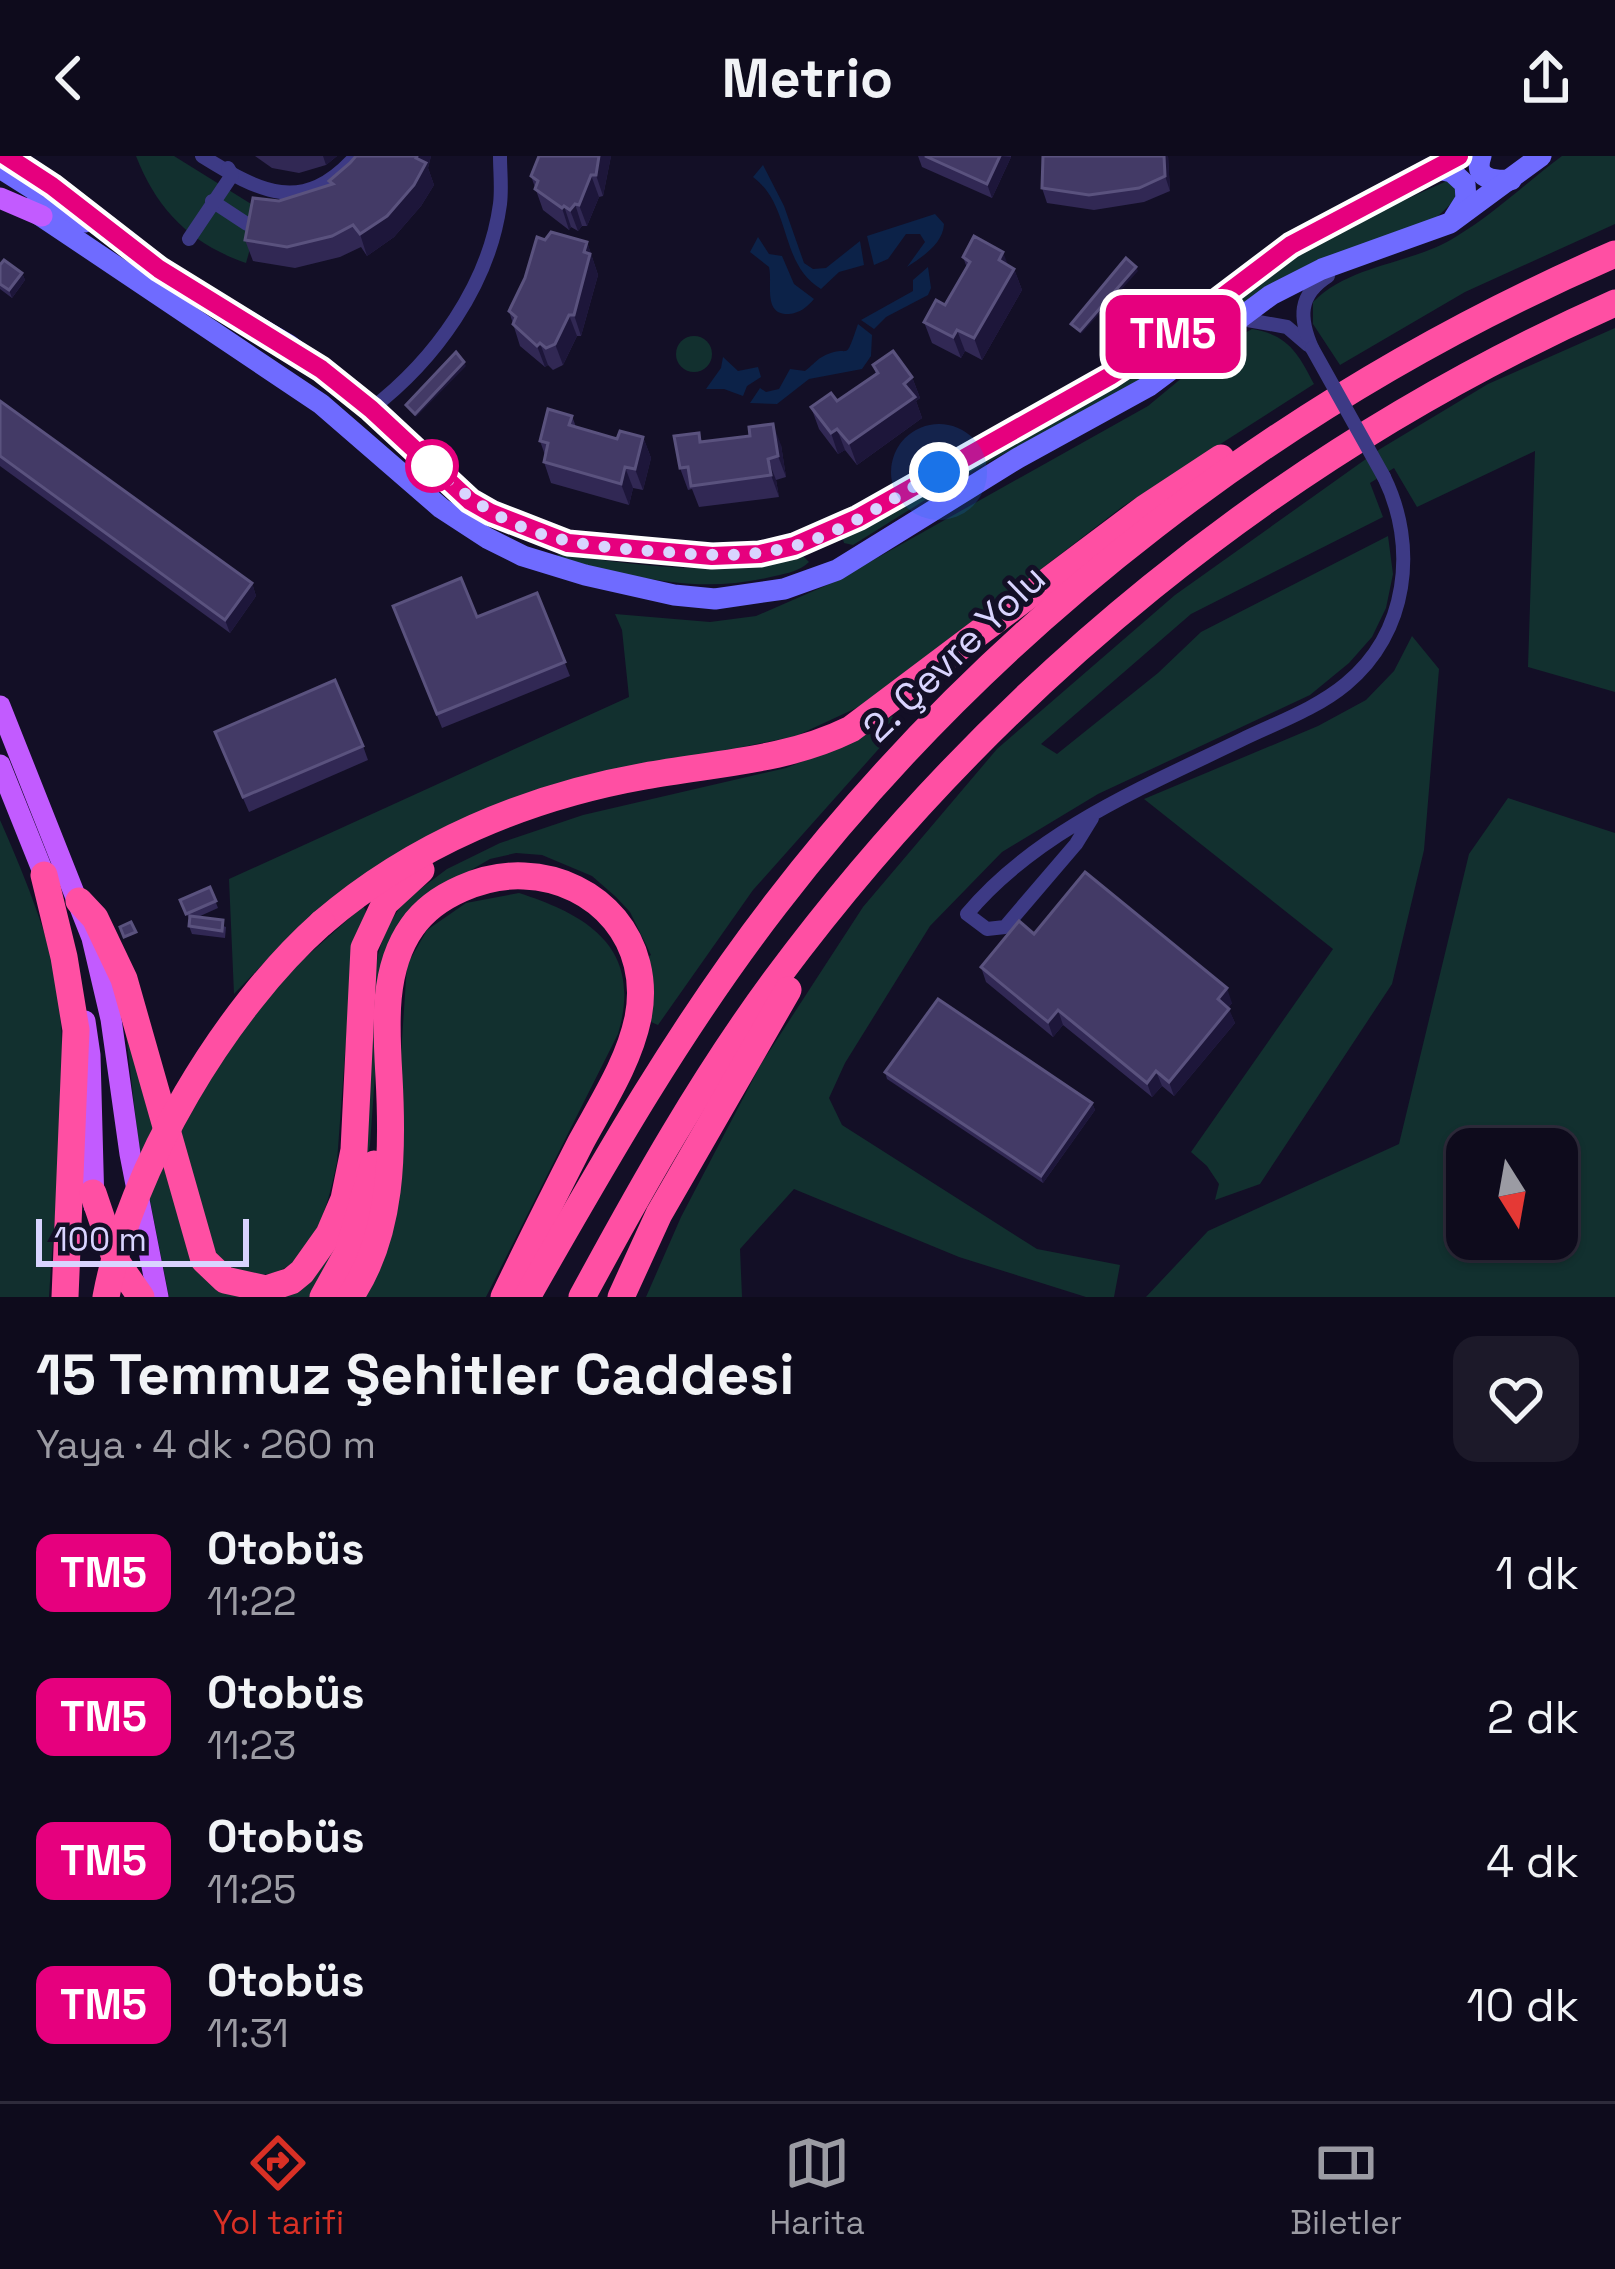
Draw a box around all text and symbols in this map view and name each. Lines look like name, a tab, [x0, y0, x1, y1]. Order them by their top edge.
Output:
text: Metrio	[722, 44, 893, 113]
icon: back	[36, 45, 102, 111]
icon: share	[1513, 45, 1579, 111]
line badge: TM5	[1104, 295, 1242, 373]
text: TM5	[1130, 307, 1216, 360]
unlabelled marker	[407, 441, 457, 491]
your location	[909, 442, 969, 502]
street label: 2. Çevre Yolu	[852, 554, 1056, 752]
north arrow	[1446, 1128, 1578, 1260]
map controls	[1446, 1128, 1578, 1260]
scale bar	[36, 1213, 249, 1266]
text: 100 m	[54, 1219, 147, 1261]
button: heart	[1453, 1336, 1579, 1462]
text: 15 Temmuz Şehitler Caddesi	[36, 1338, 794, 1411]
text: Yaya · 4 dk · 260 m	[36, 1420, 376, 1469]
text: Otobüs	[207, 1520, 365, 1577]
text: 1 dk	[1495, 1545, 1579, 1602]
text: TM5	[60, 1546, 147, 1599]
text: 11:22	[207, 1577, 296, 1626]
text: Otobüs	[207, 1664, 365, 1721]
text: 2 dk	[1487, 1689, 1579, 1746]
text: TM5	[60, 1690, 147, 1743]
text: 11:23	[207, 1721, 296, 1770]
text: Otobüs	[207, 1808, 365, 1865]
text: 4 dk	[1486, 1833, 1579, 1890]
text: TM5	[60, 1834, 147, 1887]
text: 11:25	[207, 1865, 296, 1914]
text: Otobüs	[207, 1952, 365, 2009]
text: 10 dk	[1467, 1977, 1579, 2034]
text: TM5	[60, 1978, 147, 2031]
text: 11:31	[207, 2009, 289, 2058]
tab: Yol tarifi	[213, 2130, 344, 2244]
tab: Harita	[770, 2130, 865, 2244]
tab: Biletler	[1290, 2130, 1402, 2244]

